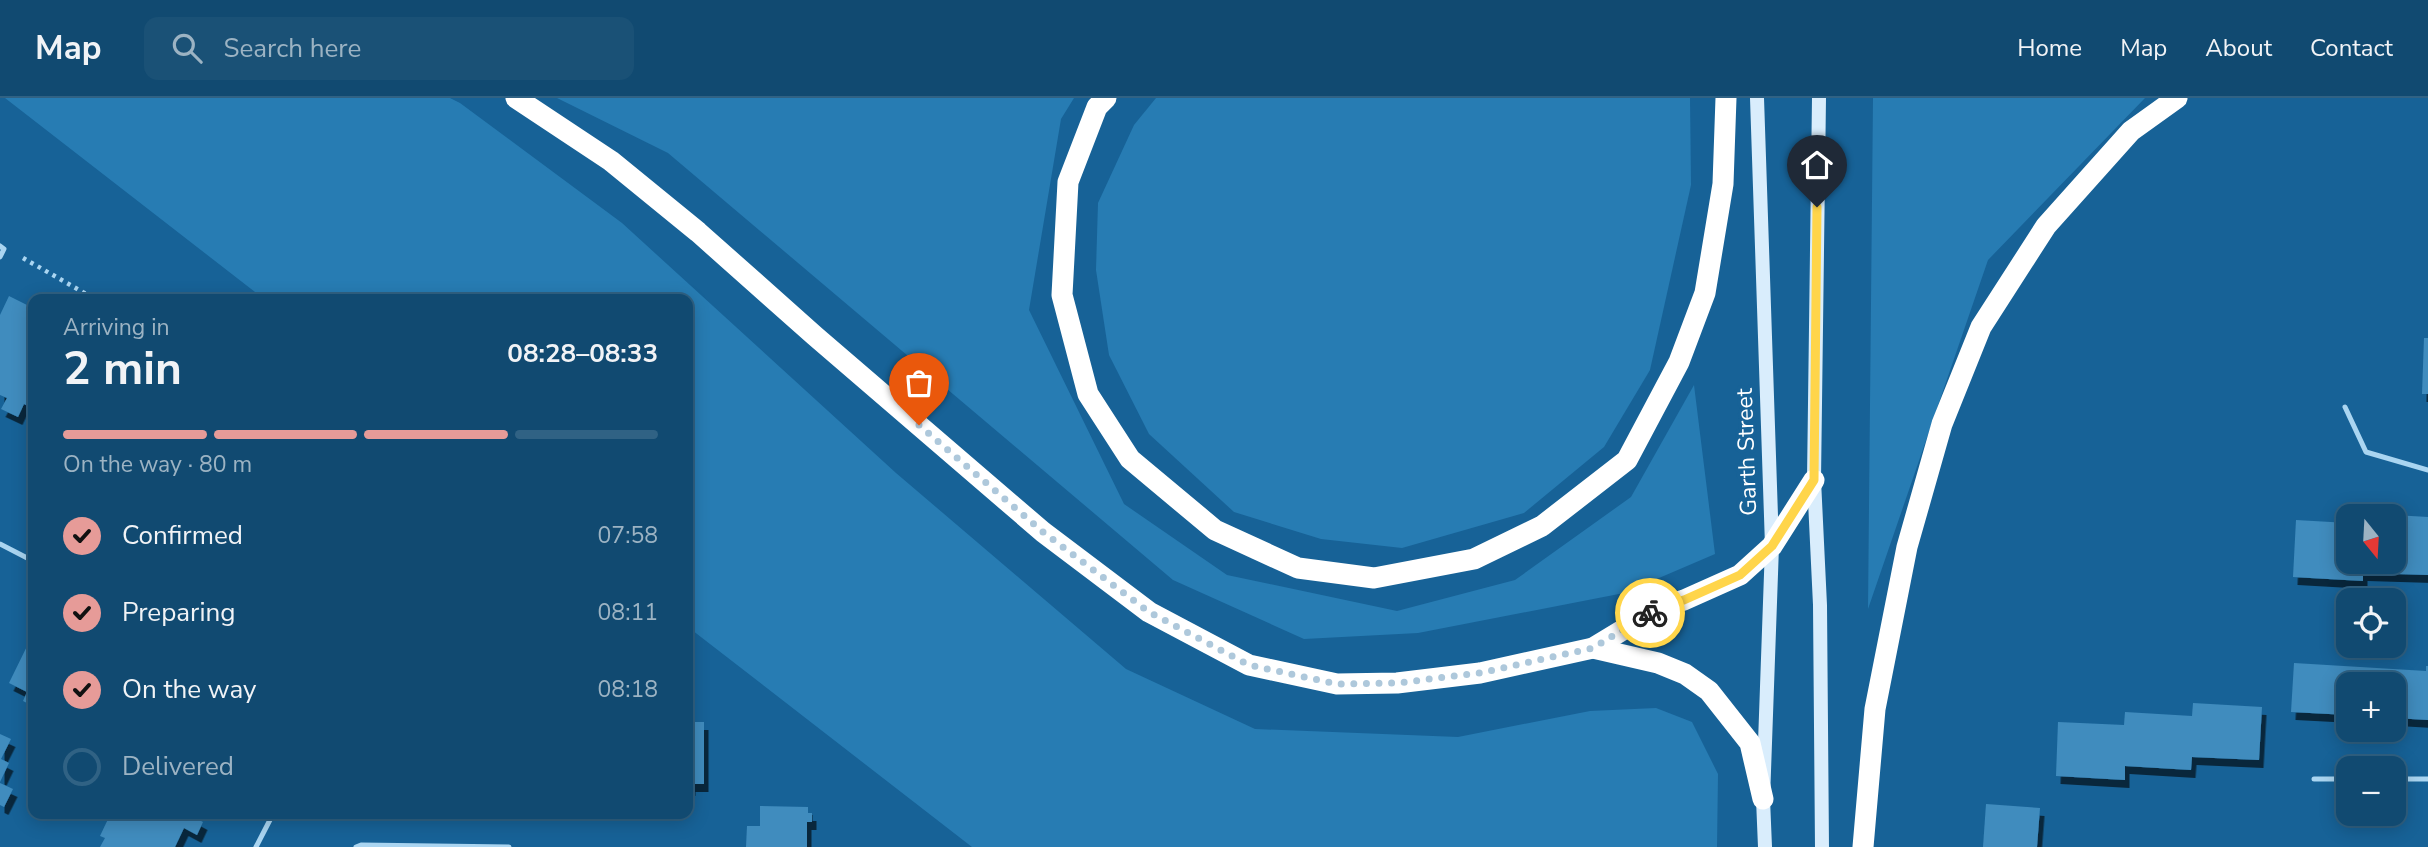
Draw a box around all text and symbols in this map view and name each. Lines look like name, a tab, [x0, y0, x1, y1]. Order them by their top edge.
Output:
search box	[144, 17, 634, 80]
text: Map	[35, 26, 102, 71]
icon: search	[168, 29, 206, 67]
text: Search here	[224, 31, 361, 66]
text: Home	[2017, 32, 2082, 64]
text: Map	[2120, 32, 2167, 64]
text: About	[2205, 32, 2272, 64]
text: Contact	[2310, 32, 2393, 64]
pin	[1787, 135, 1847, 207]
icon: home	[1798, 146, 1836, 184]
text: Arriving in	[63, 312, 170, 343]
text: 08:28–08:33	[507, 336, 658, 371]
text: 2 min	[63, 337, 182, 400]
pin	[889, 353, 949, 425]
icon: bag	[900, 364, 938, 402]
street label: Garth Street	[1729, 387, 1764, 516]
text: On the way · 80 m	[63, 449, 252, 480]
north arrow	[2336, 504, 2406, 574]
map controls	[2336, 504, 2406, 826]
icon: check	[63, 517, 101, 555]
text: Confirmed	[122, 518, 243, 553]
text: 07:58	[598, 520, 658, 551]
courier	[1615, 578, 1685, 648]
button: locate	[2336, 588, 2406, 658]
icon: check	[63, 594, 101, 632]
icon: bike	[1631, 594, 1669, 632]
text: Preparing	[122, 595, 235, 630]
text: 08:11	[598, 597, 658, 628]
icon: check	[63, 671, 101, 709]
text: On the way	[122, 672, 256, 707]
button: +	[2336, 672, 2406, 742]
text: 08:18	[598, 674, 658, 705]
text: Delivered	[122, 749, 234, 784]
button: −	[2336, 756, 2406, 826]

